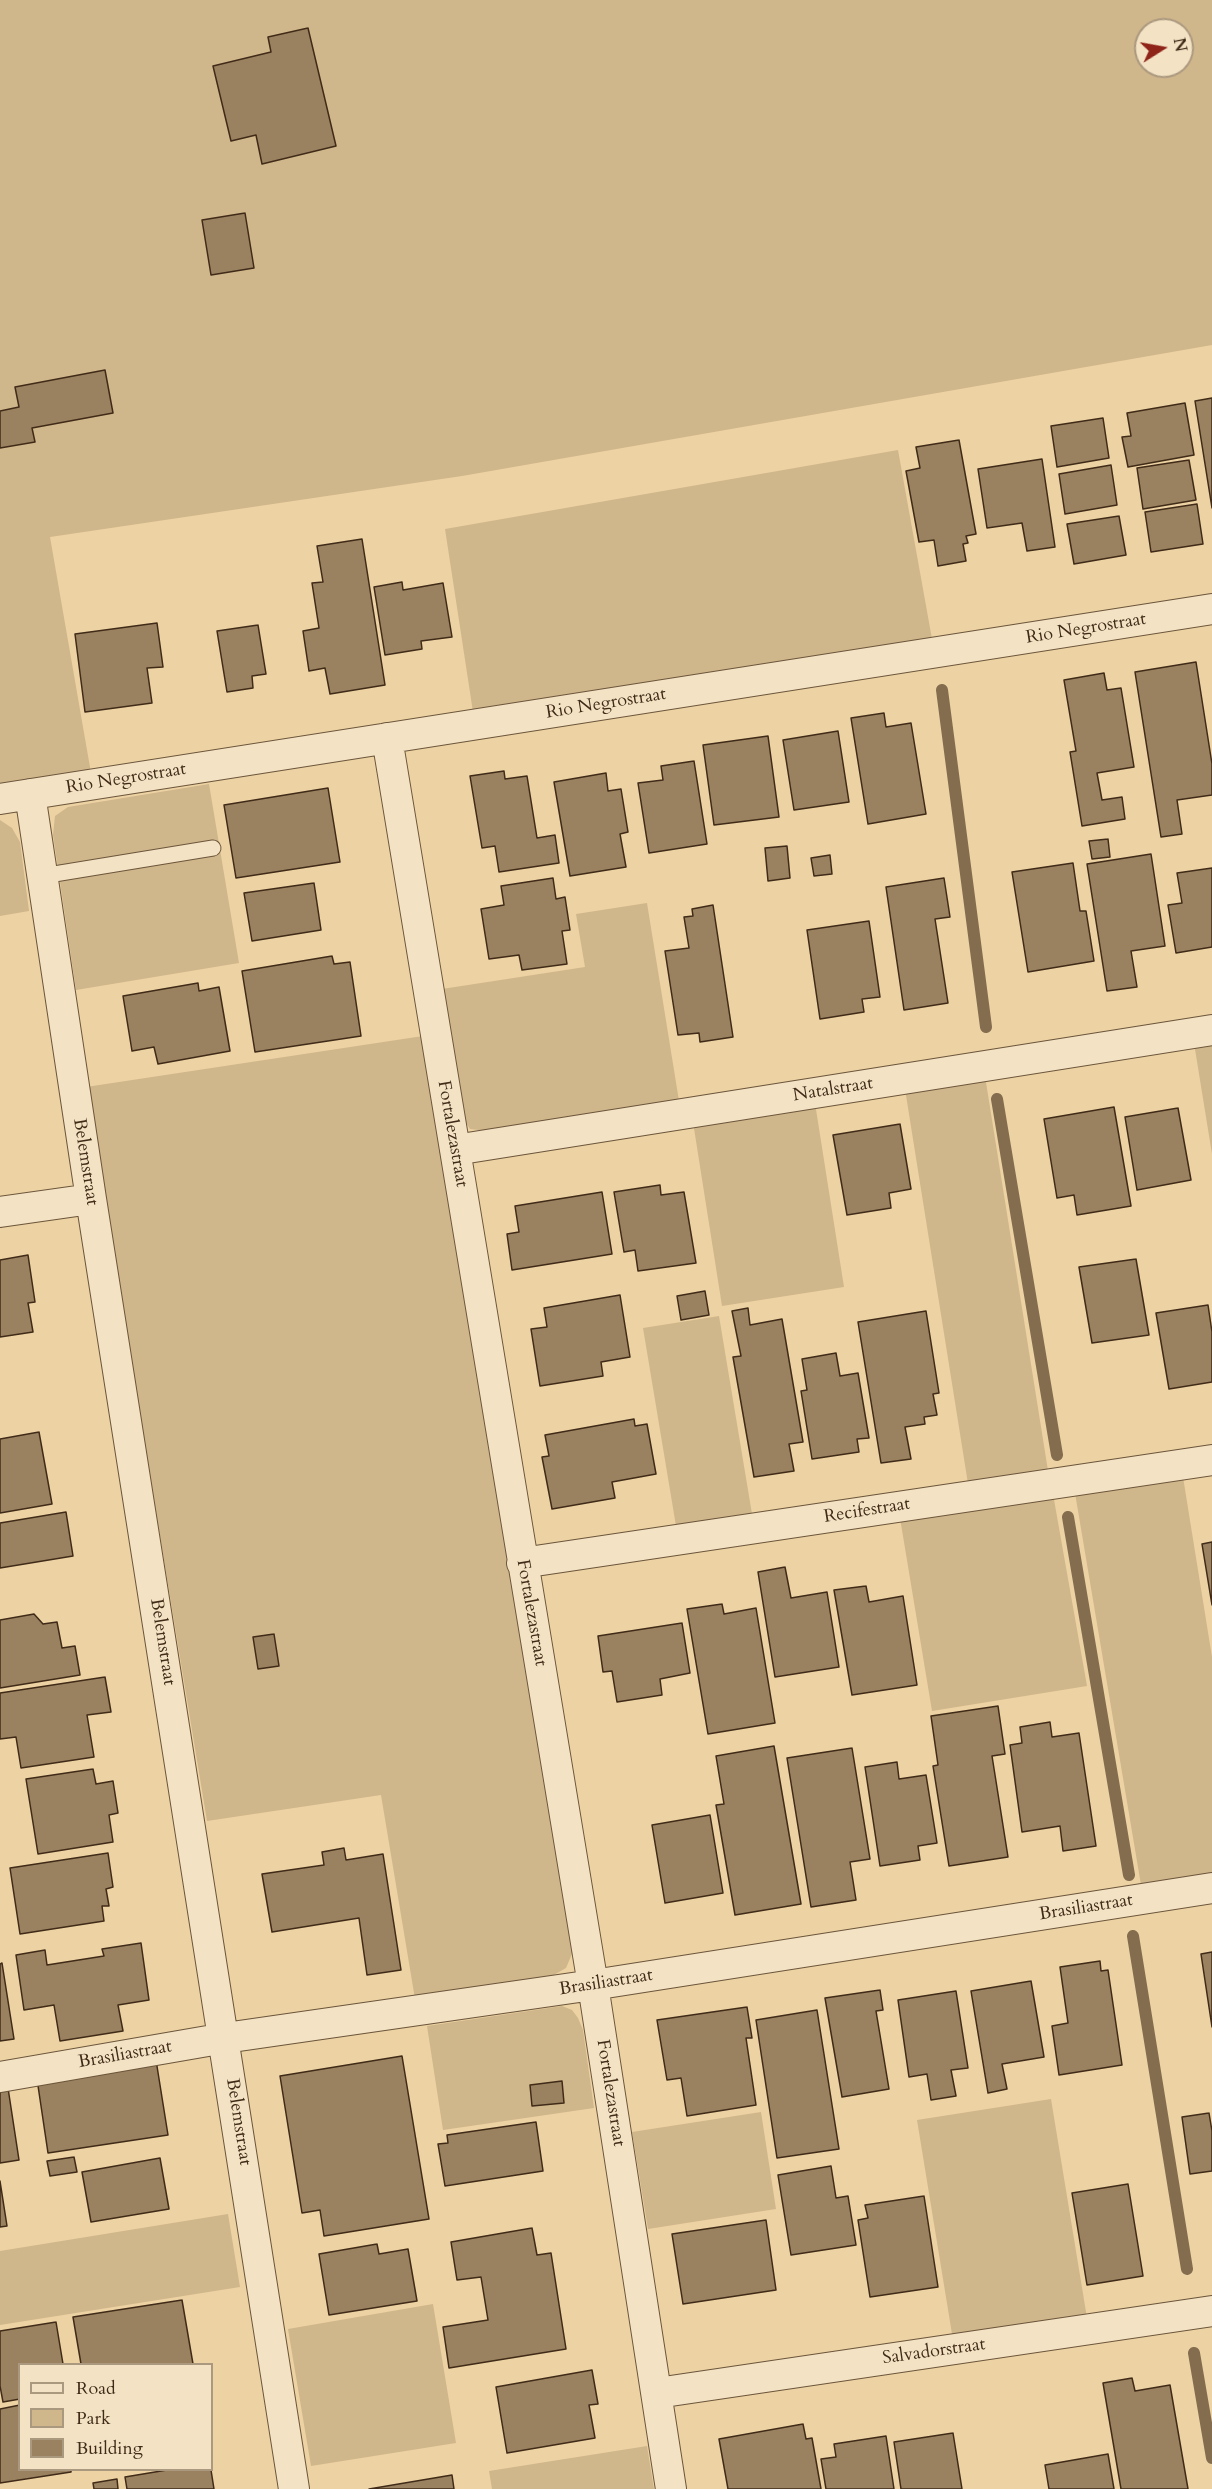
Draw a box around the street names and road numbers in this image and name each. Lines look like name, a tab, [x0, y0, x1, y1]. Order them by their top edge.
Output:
street label: Rio Negrostraat	[1024, 609, 1148, 649]
street label: Rio Negrostraat	[544, 684, 668, 724]
street label: Rio Negrostraat	[64, 759, 188, 799]
street label: Natalstraat	[791, 1073, 875, 1107]
street label: Fortalezastraat	[432, 1079, 472, 1189]
street label: Belemstraat	[67, 1117, 103, 1207]
street label: Recifestraat	[822, 1494, 912, 1528]
street label: Fortalezastraat	[511, 1558, 551, 1668]
street label: Belemstraat	[144, 1597, 180, 1687]
street label: Brasiliastraat	[1038, 1890, 1134, 1926]
street label: Brasiliastraat	[558, 1965, 654, 2001]
street label: Brasiliastraat	[77, 2036, 173, 2074]
street label: Fortalezastraat	[591, 2038, 629, 2148]
street label: Belemstraat	[220, 2077, 256, 2167]
street label: Salvadorstraat	[881, 2334, 987, 2370]

